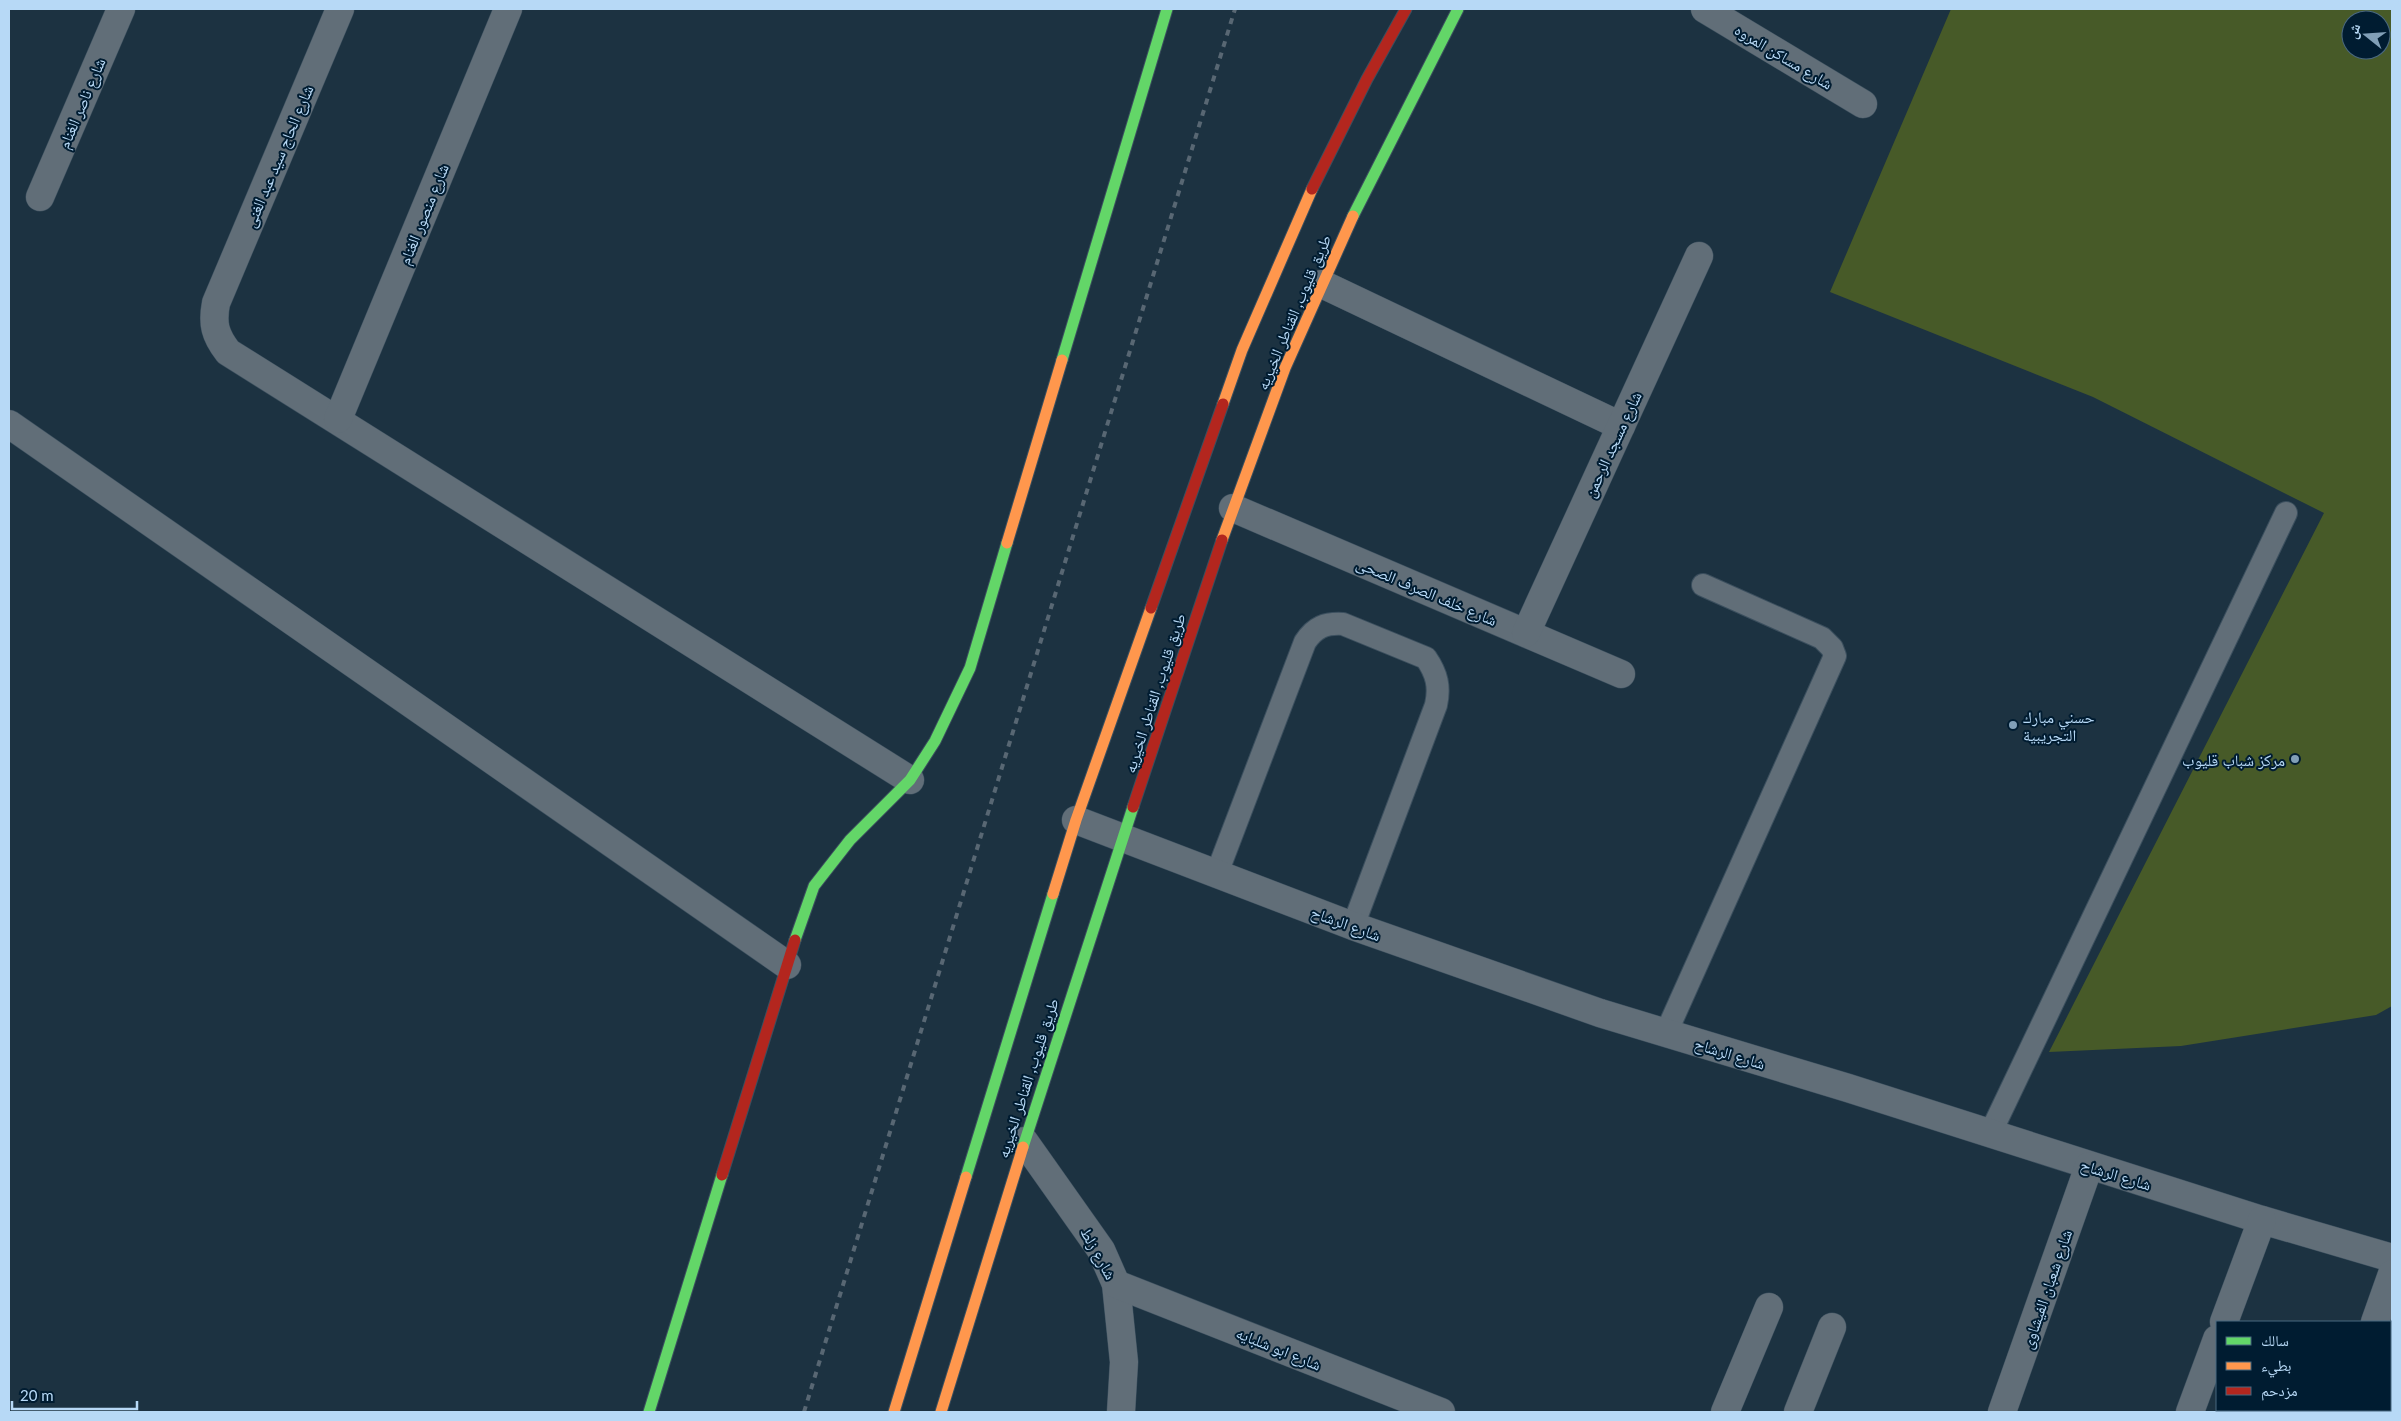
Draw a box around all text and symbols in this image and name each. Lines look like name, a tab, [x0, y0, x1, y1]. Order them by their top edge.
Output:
north arrow	[2341, 10, 2391, 60]
street label: شارع مساكن المروه	[1731, 19, 1836, 94]
text: ش	[2343, 21, 2364, 41]
street label: شارع ناصر الغنام	[53, 55, 110, 152]
street label: شارع الحاج سيد عبد الغنى	[239, 82, 318, 231]
street label: شارع منصور الغنام	[394, 161, 454, 268]
street label: طريق قليوب, القناطر الخيريه	[1252, 231, 1336, 393]
street label: شارع مسجد الرحمن	[1579, 388, 1647, 501]
street label: شارع خلف الصرف الصحى	[1353, 553, 1500, 631]
street label: طريق قليوب, القناطر الخيريه	[1119, 611, 1191, 776]
place label: حسني مبارك التجريبية	[2023, 707, 2095, 745]
marker: حسني مبارك التجريبية	[2007, 719, 2019, 731]
place label: مركز شباب قليوب	[2182, 750, 2285, 770]
marker: مركز شباب قليوب	[2289, 753, 2301, 765]
street label: شارع الرشاح	[1308, 902, 1384, 946]
street label: طريق قليوب, القناطر الخيريه	[992, 996, 1064, 1161]
street label: شارع الرشاح	[1692, 1033, 1768, 1075]
street label: شارع الرشاح	[2078, 1154, 2154, 1196]
street label: شارع زلط	[1075, 1224, 1121, 1283]
street label: شارع شعبان الفيشاوى	[2017, 1227, 2077, 1352]
legend	[2216, 1321, 2391, 1411]
street label: شارع ابو شلبايه	[1233, 1322, 1324, 1376]
text: سالك	[2261, 1331, 2289, 1349]
text: بطيء	[2261, 1356, 2291, 1378]
scale bar	[12, 1378, 138, 1410]
text: مزدحم	[2261, 1381, 2298, 1401]
text: 20 m	[20, 1386, 54, 1404]

